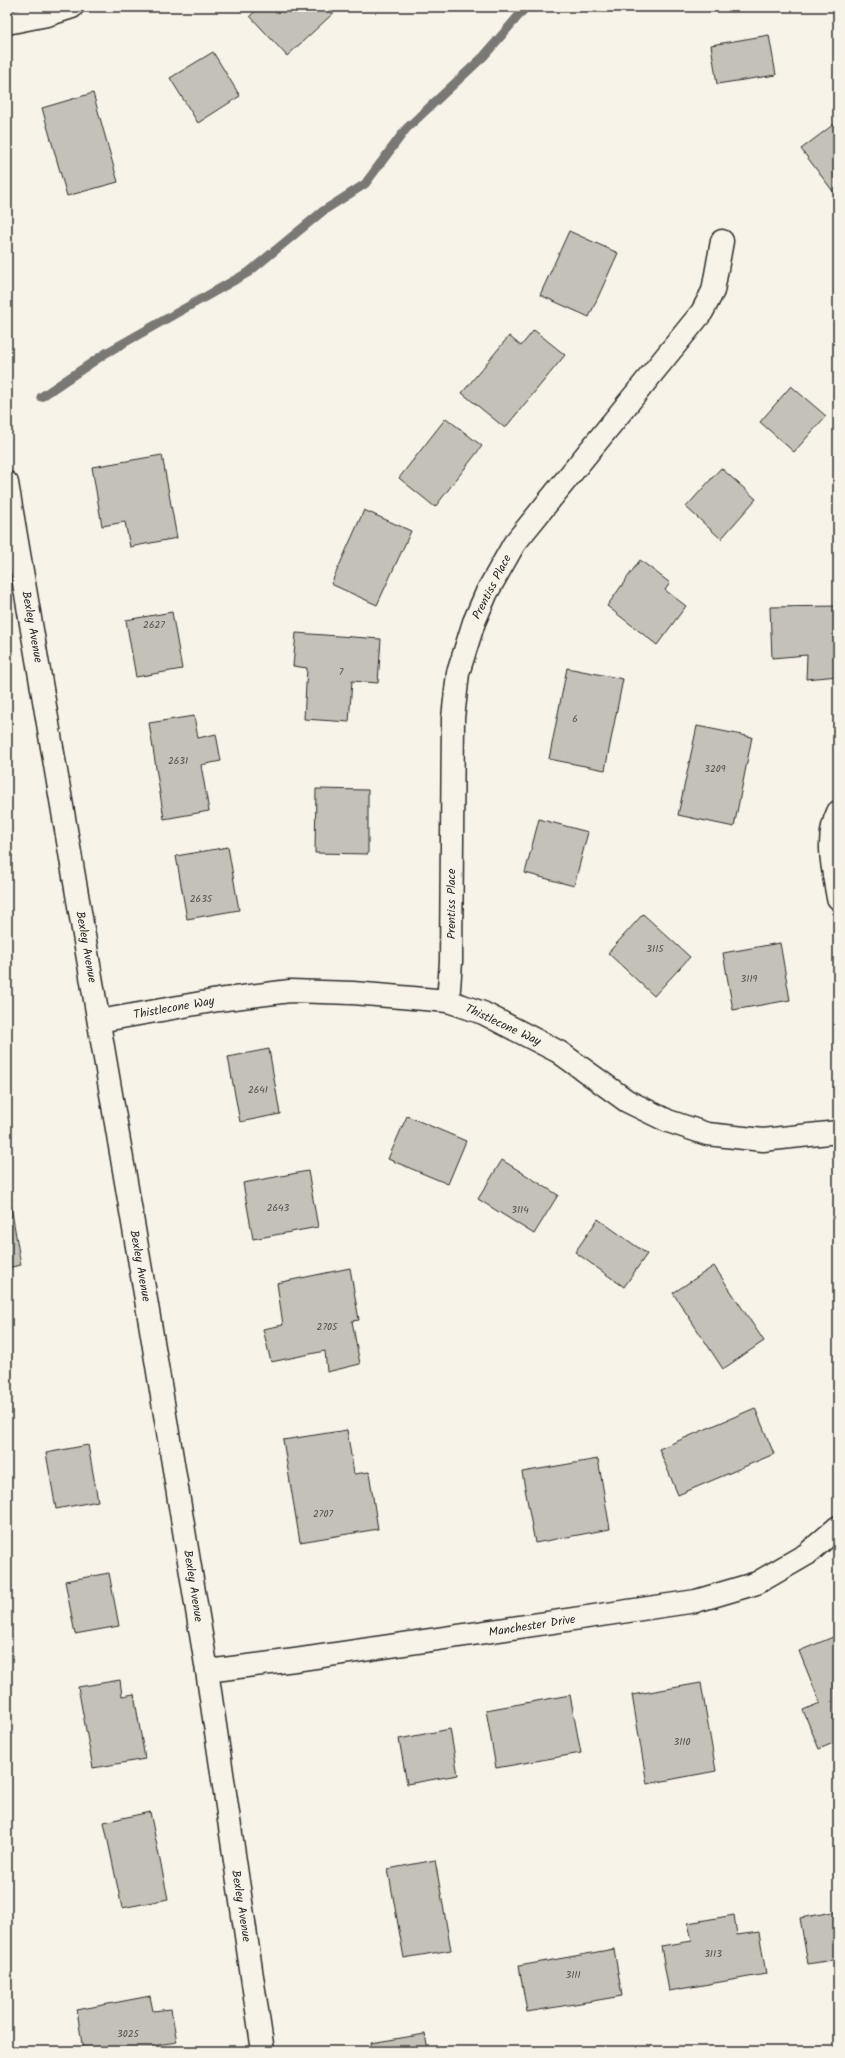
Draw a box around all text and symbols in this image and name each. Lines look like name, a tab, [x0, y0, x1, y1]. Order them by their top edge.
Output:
street label: Prentiss Place	[467, 551, 517, 623]
street label: Bexley Avenue	[16, 590, 48, 665]
house number: 2627	[143, 617, 165, 633]
house number: 7	[339, 664, 344, 680]
house number: 6	[572, 711, 578, 727]
house number: 2631	[168, 753, 188, 769]
house number: 3209	[704, 761, 726, 777]
street label: Prentiss Place	[442, 868, 461, 939]
house number: 2635	[190, 891, 213, 907]
street label: Bexley Avenue	[70, 910, 102, 985]
house number: 3115	[646, 941, 664, 957]
house number: 3119	[741, 971, 758, 987]
street label: Thistlecone Way	[132, 991, 216, 1024]
street label: Thistlecone Way	[462, 999, 544, 1051]
house number: 2641	[248, 1082, 268, 1098]
house number: 2643	[267, 1200, 290, 1216]
house number: 3114	[511, 1202, 529, 1218]
street label: Bexley Avenue	[124, 1229, 156, 1304]
house number: 2705	[317, 1319, 338, 1335]
house number: 2707	[313, 1506, 333, 1522]
street label: Bexley Avenue	[178, 1549, 208, 1624]
street label: Manchester Drive	[487, 1610, 577, 1642]
house number: 3110	[674, 1734, 691, 1750]
street label: Bexley Avenue	[226, 1869, 256, 1944]
house number: 3113	[704, 1946, 722, 1962]
house number: 3111	[565, 1967, 581, 1983]
house number: 3025	[117, 2026, 140, 2042]

